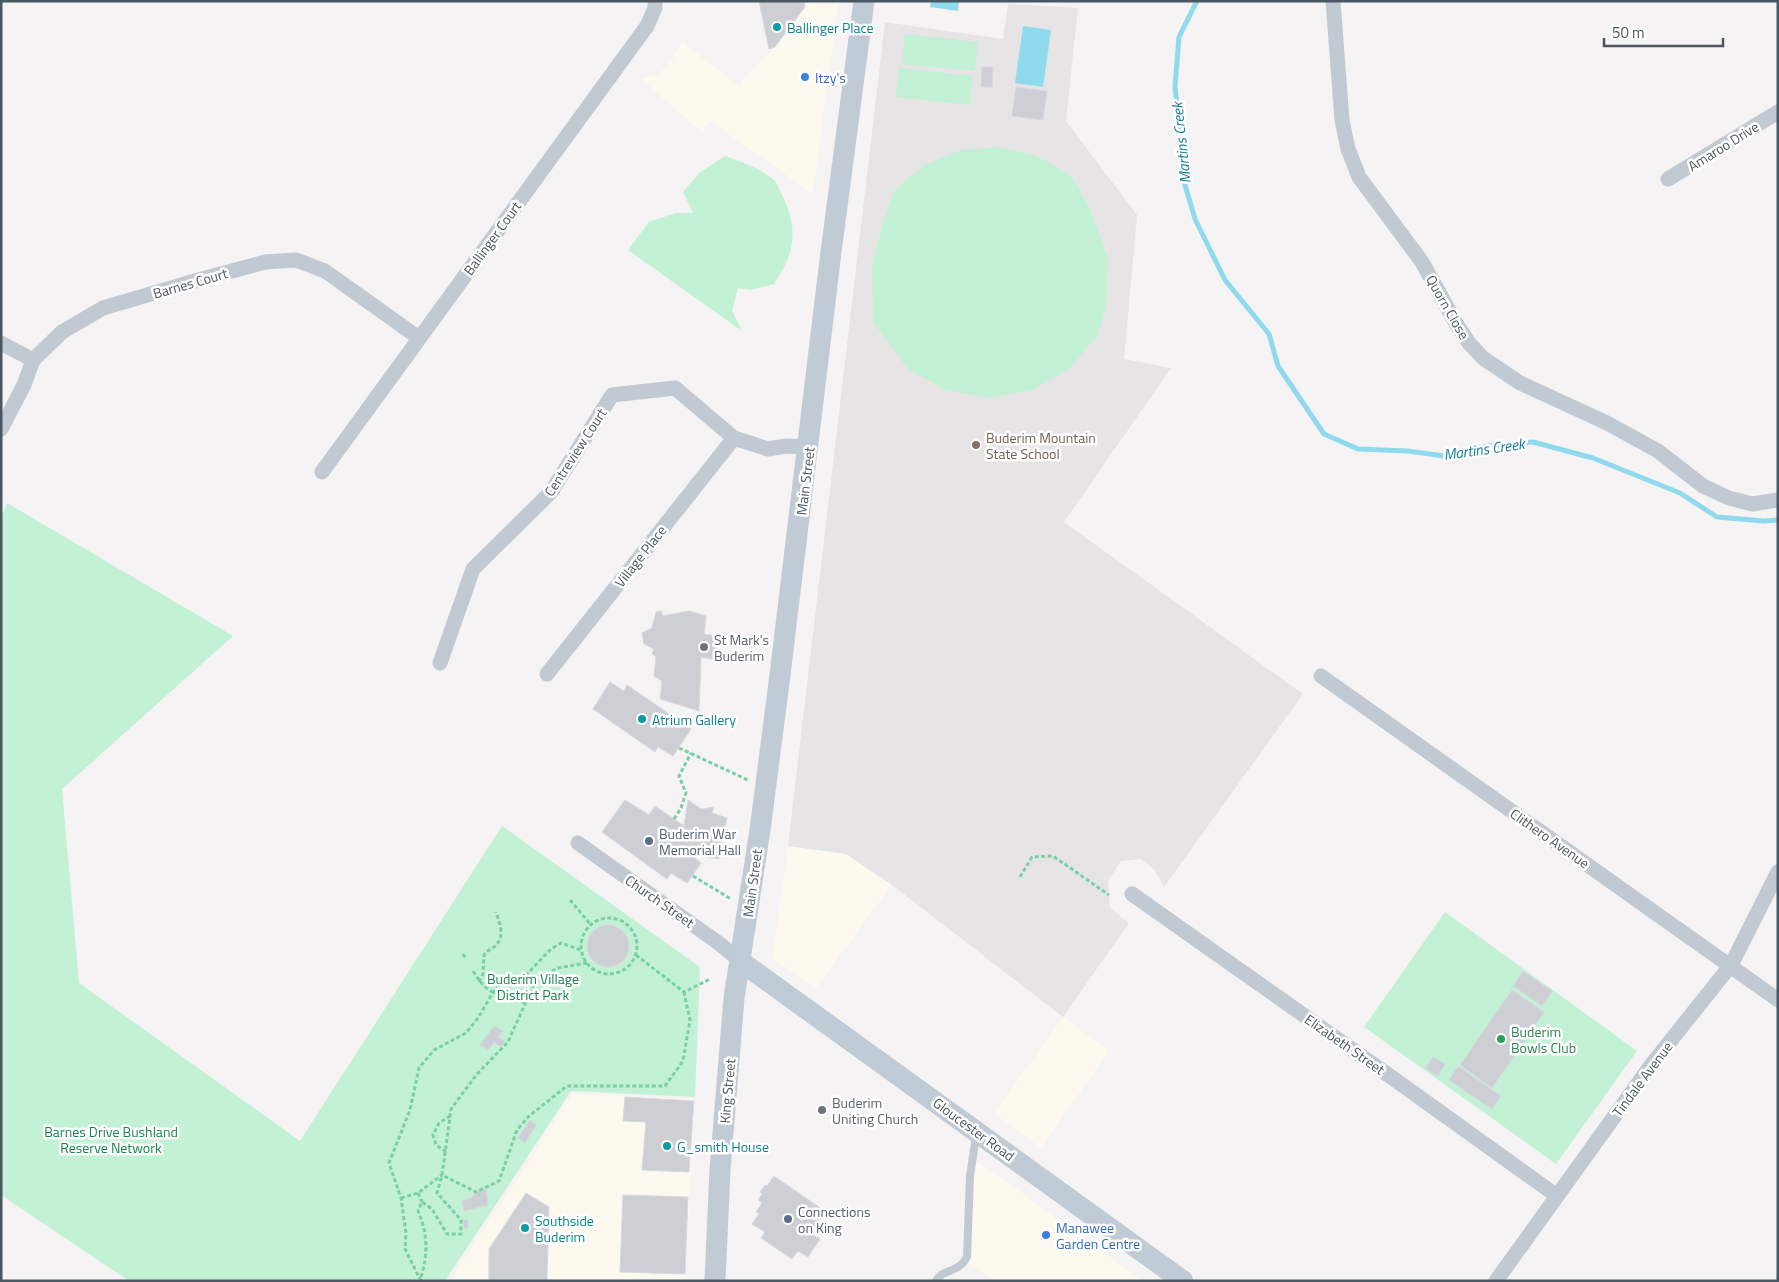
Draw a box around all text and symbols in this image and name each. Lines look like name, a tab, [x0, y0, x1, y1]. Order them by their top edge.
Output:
scale bar	[1604, 15, 1723, 47]
place label: Ballinger Place	[787, 17, 874, 38]
marker: Ballinger Place	[771, 21, 783, 33]
text: 50 m	[1612, 21, 1645, 44]
place label: Itzy's	[815, 67, 846, 88]
marker: Itzy's	[799, 71, 811, 83]
water label: Martins Creek	[1165, 99, 1197, 185]
street label: Amaroo Drive	[1683, 116, 1763, 176]
street label: Ballinger Court	[458, 197, 526, 279]
street label: Barnes Court	[150, 262, 230, 304]
street label: Quorn Close	[1421, 271, 1475, 343]
street label: Centreview Court	[539, 404, 611, 500]
place label: Buderim Mountain State School	[986, 427, 1096, 464]
water label: Martins Creek	[1442, 432, 1528, 466]
marker: Buderim Mountain State School	[970, 439, 982, 451]
street label: Main Street	[790, 446, 820, 516]
street label: Village Place	[609, 521, 671, 591]
place label: St Mark's Buderim	[714, 629, 769, 666]
marker: St Mark's Buderim	[698, 641, 710, 653]
place label: Atrium Gallery	[652, 709, 736, 730]
marker: Atrium Gallery	[636, 713, 648, 725]
street label: Clithero Avenue	[1506, 803, 1594, 873]
place label: Buderim War Memorial Hall	[659, 823, 741, 860]
marker: Buderim War Memorial Hall	[643, 835, 655, 847]
street label: Main Street	[737, 848, 767, 918]
street label: Church Street	[621, 869, 699, 933]
park label: Buderim Village District Park	[487, 968, 579, 1005]
street label: Elizabeth Street	[1301, 1009, 1389, 1079]
place label: Buderim Bowls Club	[1511, 1021, 1576, 1058]
marker: Buderim Bowls Club	[1495, 1033, 1507, 1045]
street label: Tindale Avenue	[1607, 1037, 1677, 1121]
street label: King Street	[714, 1058, 740, 1124]
place label: Buderim Uniting Church	[832, 1092, 918, 1129]
street label: Gloucester Road	[929, 1092, 1019, 1166]
marker: Buderim Uniting Church	[816, 1104, 828, 1116]
park label: Barnes Drive Bushland Reserve Network	[44, 1121, 178, 1158]
place label: G_smith House	[677, 1136, 769, 1157]
marker: G_smith House	[661, 1140, 673, 1152]
place label: Connections on King	[798, 1201, 870, 1238]
place label: Southside Buderim	[535, 1210, 594, 1247]
marker: Connections on King	[782, 1213, 794, 1225]
place label: Manawee Garden Centre	[1056, 1217, 1140, 1254]
marker: Southside Buderim	[519, 1222, 531, 1234]
marker: Manawee Garden Centre	[1040, 1229, 1052, 1241]

